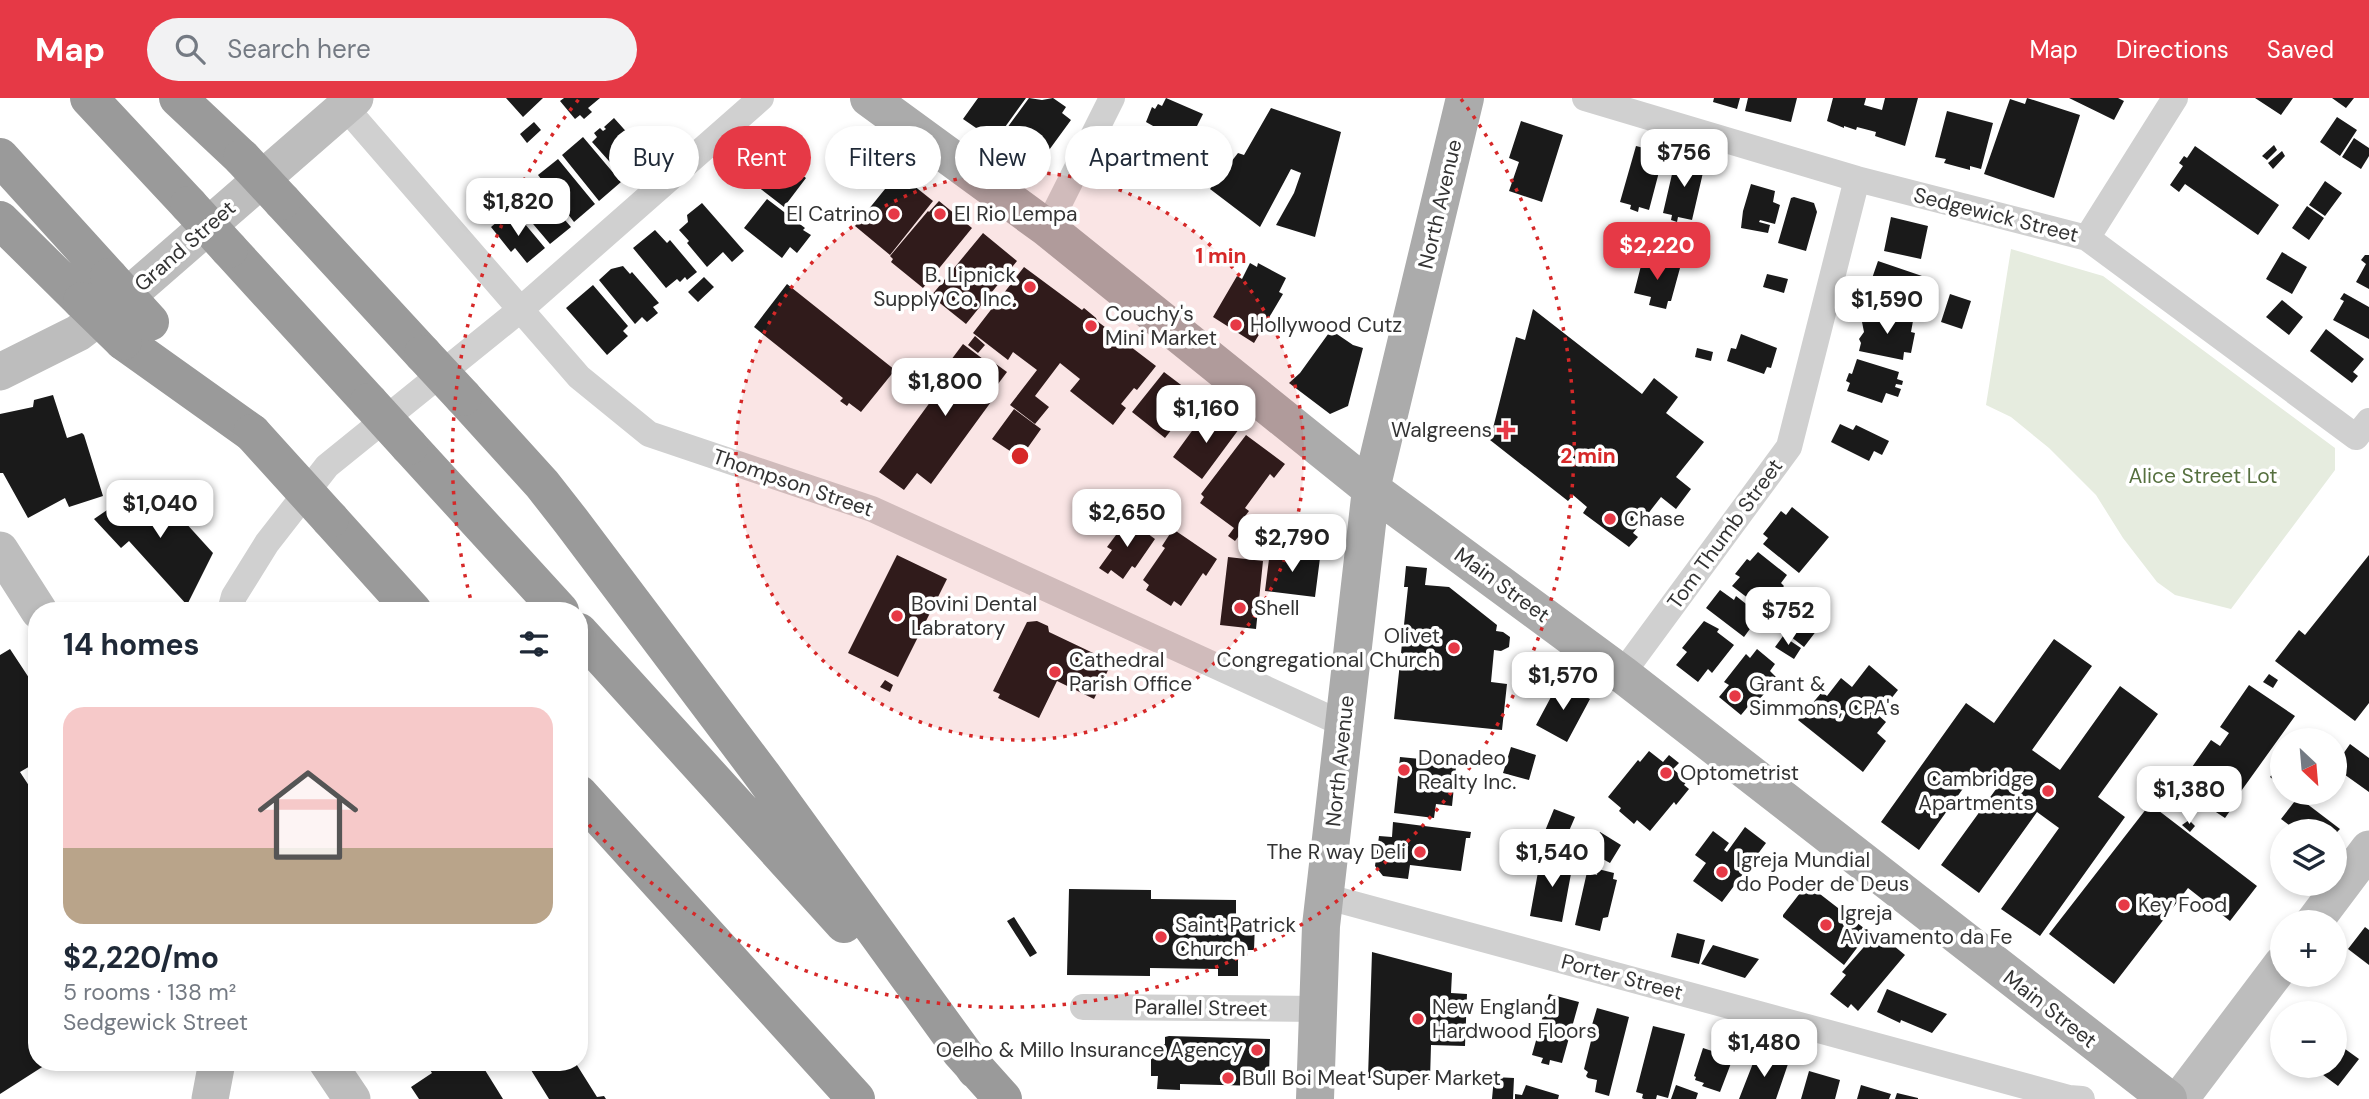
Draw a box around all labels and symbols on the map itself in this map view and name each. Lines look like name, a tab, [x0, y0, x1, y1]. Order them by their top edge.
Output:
pin: $756	[1643, 130, 1725, 189]
street label: North Avenue	[1412, 136, 1469, 271]
pin: $1,820	[461, 178, 575, 238]
street label: Sedgewick Street	[1911, 181, 2081, 249]
street label: Grand Street	[128, 194, 242, 298]
place label: El Catrino	[786, 200, 880, 228]
place label: El Rio Lempa	[954, 200, 1078, 228]
marker: El Catrino	[886, 206, 902, 222]
marker: El Rio Lempa	[932, 206, 948, 222]
pin: $2,220	[1600, 222, 1714, 282]
text: 1 min	[1195, 242, 1247, 270]
place label: B. Lipnick Supply Co. Inc.	[873, 261, 1016, 313]
pin: $1,590	[1830, 276, 1944, 336]
marker: B. Lipnick Supply Co. Inc.	[1022, 279, 1038, 295]
place label: Couchy's Mini Market	[1105, 300, 1217, 352]
place label: Hollywood Cutz	[1250, 311, 1402, 339]
marker: Hollywood Cutz	[1228, 317, 1244, 333]
marker: Couchy's Mini Market	[1083, 318, 1099, 334]
pin: $1,800	[888, 358, 1002, 418]
pin: $1,160	[1149, 386, 1263, 445]
place label: Walgreens	[1391, 416, 1492, 444]
marker: Walgreens	[1498, 422, 1514, 438]
street label: Thompson Street	[709, 442, 877, 524]
text: 2 min	[1560, 442, 1616, 470]
centre of rings	[1008, 444, 1032, 468]
street label: Tom Thumb Street	[1661, 453, 1789, 615]
park label: Alice Street Lot	[2128, 462, 2278, 490]
pin: $1,040	[103, 480, 217, 540]
pin: $2,650	[1070, 490, 1184, 549]
place label: Chase	[1624, 505, 1685, 533]
marker: Chase	[1602, 511, 1618, 527]
pin: $2,790	[1235, 514, 1349, 574]
street label: Main Street	[1449, 541, 1555, 629]
pin: $752	[1747, 588, 1829, 647]
place label: Bovini Dental Labratory	[911, 590, 1037, 642]
place label: Shell	[1254, 594, 1300, 622]
marker: Shell	[1232, 600, 1248, 616]
marker: Bovini Dental Labratory	[889, 608, 905, 624]
place label: Olivet Congregational Church	[1217, 622, 1440, 674]
marker: Olivet Congregational Church	[1446, 640, 1462, 656]
place label: Cathedral Parish Office	[1069, 646, 1192, 698]
pin: $1,570	[1506, 652, 1620, 712]
marker: Cathedral Parish Office	[1047, 664, 1063, 680]
place label: Grant & Simmons, CPA's	[1749, 670, 1900, 722]
marker: Grant & Simmons, CPA's	[1727, 688, 1743, 704]
street label: North Avenue	[1319, 694, 1361, 828]
north arrow	[2270, 728, 2347, 805]
place label: Donadeo Realty Inc.	[1418, 744, 1517, 796]
place label: Optometrist	[1680, 759, 1799, 787]
marker: Donadeo Realty Inc.	[1396, 762, 1412, 778]
marker: Optometrist	[1658, 765, 1674, 781]
place label: Cambridge Apartments	[1918, 765, 2034, 817]
pin: $1,380	[2132, 766, 2246, 826]
marker: Cambridge Apartments	[2040, 783, 2056, 799]
pin: $1,540	[1495, 830, 1609, 889]
place label: The R way Deli	[1266, 838, 1406, 866]
marker: The R way Deli	[1412, 844, 1428, 860]
place label: Igreja Mundial do Poder de Deus	[1736, 846, 1909, 898]
marker: Igreja Mundial do Poder de Deus	[1714, 864, 1730, 880]
place label: Key Food	[2138, 891, 2227, 919]
marker: Key Food	[2116, 897, 2132, 913]
place label: Igreja Avivamento da Fe	[1840, 899, 2013, 951]
place label: Saint Patrick Church	[1175, 911, 1296, 963]
marker: Igreja Avivamento da Fe	[1818, 917, 1834, 933]
marker: Saint Patrick Church	[1153, 929, 1169, 945]
street label: Porter Street	[1558, 947, 1686, 1007]
street label: Main Street	[1998, 964, 2102, 1054]
street label: Parallel Street	[1134, 993, 1268, 1023]
place label: New England Hardwood Floors	[1432, 993, 1597, 1045]
marker: New England Hardwood Floors	[1410, 1011, 1426, 1027]
pin: $1,480	[1707, 1020, 1821, 1079]
place label: Oelho & Millo Insurance Agency	[936, 1036, 1243, 1064]
marker: Oelho & Millo Insurance Agency	[1249, 1042, 1265, 1058]
place label: Bull Boi Meat Super Market	[1242, 1064, 1501, 1092]
marker: Bull Boi Meat Super Market	[1220, 1070, 1236, 1086]

